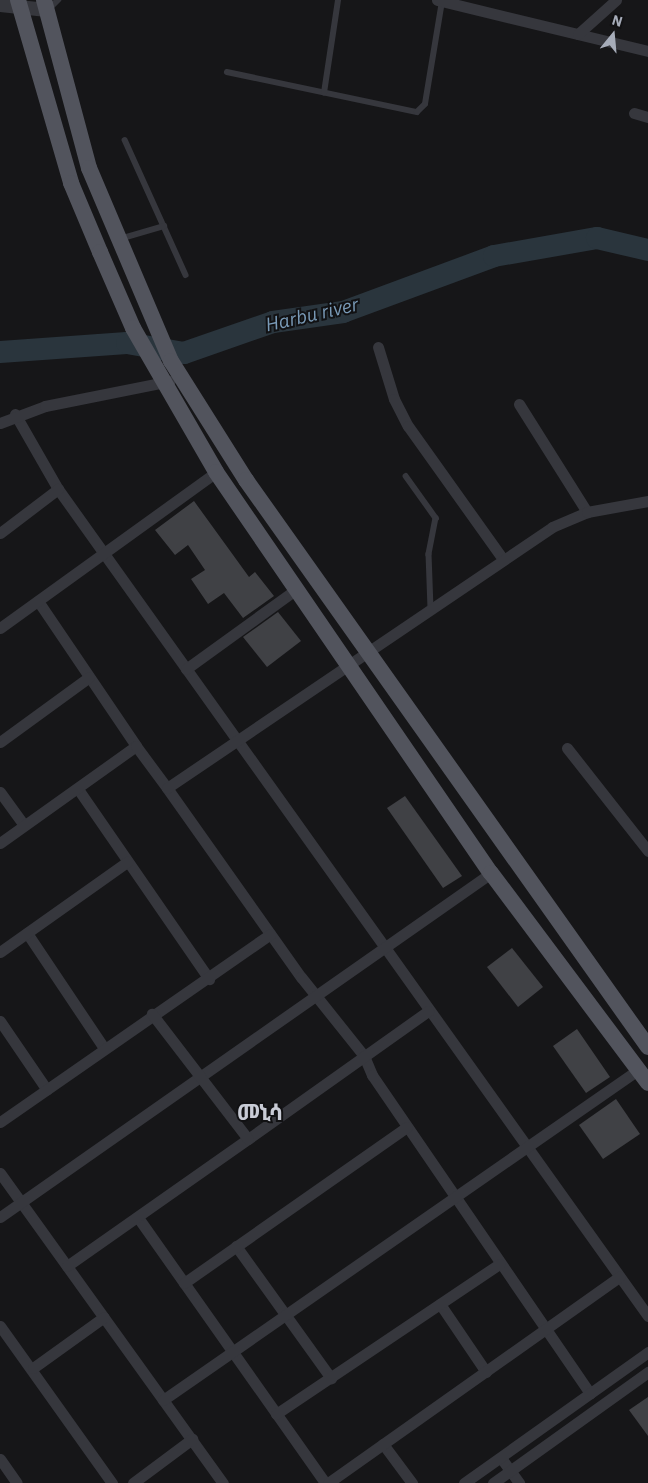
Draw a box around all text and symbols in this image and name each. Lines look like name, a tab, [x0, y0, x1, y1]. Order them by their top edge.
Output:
north arrow	[588, 10, 638, 60]
text: N	[610, 11, 625, 31]
water label: Harbu river	[263, 293, 361, 337]
district label: መኒሳ	[237, 1099, 283, 1125]

